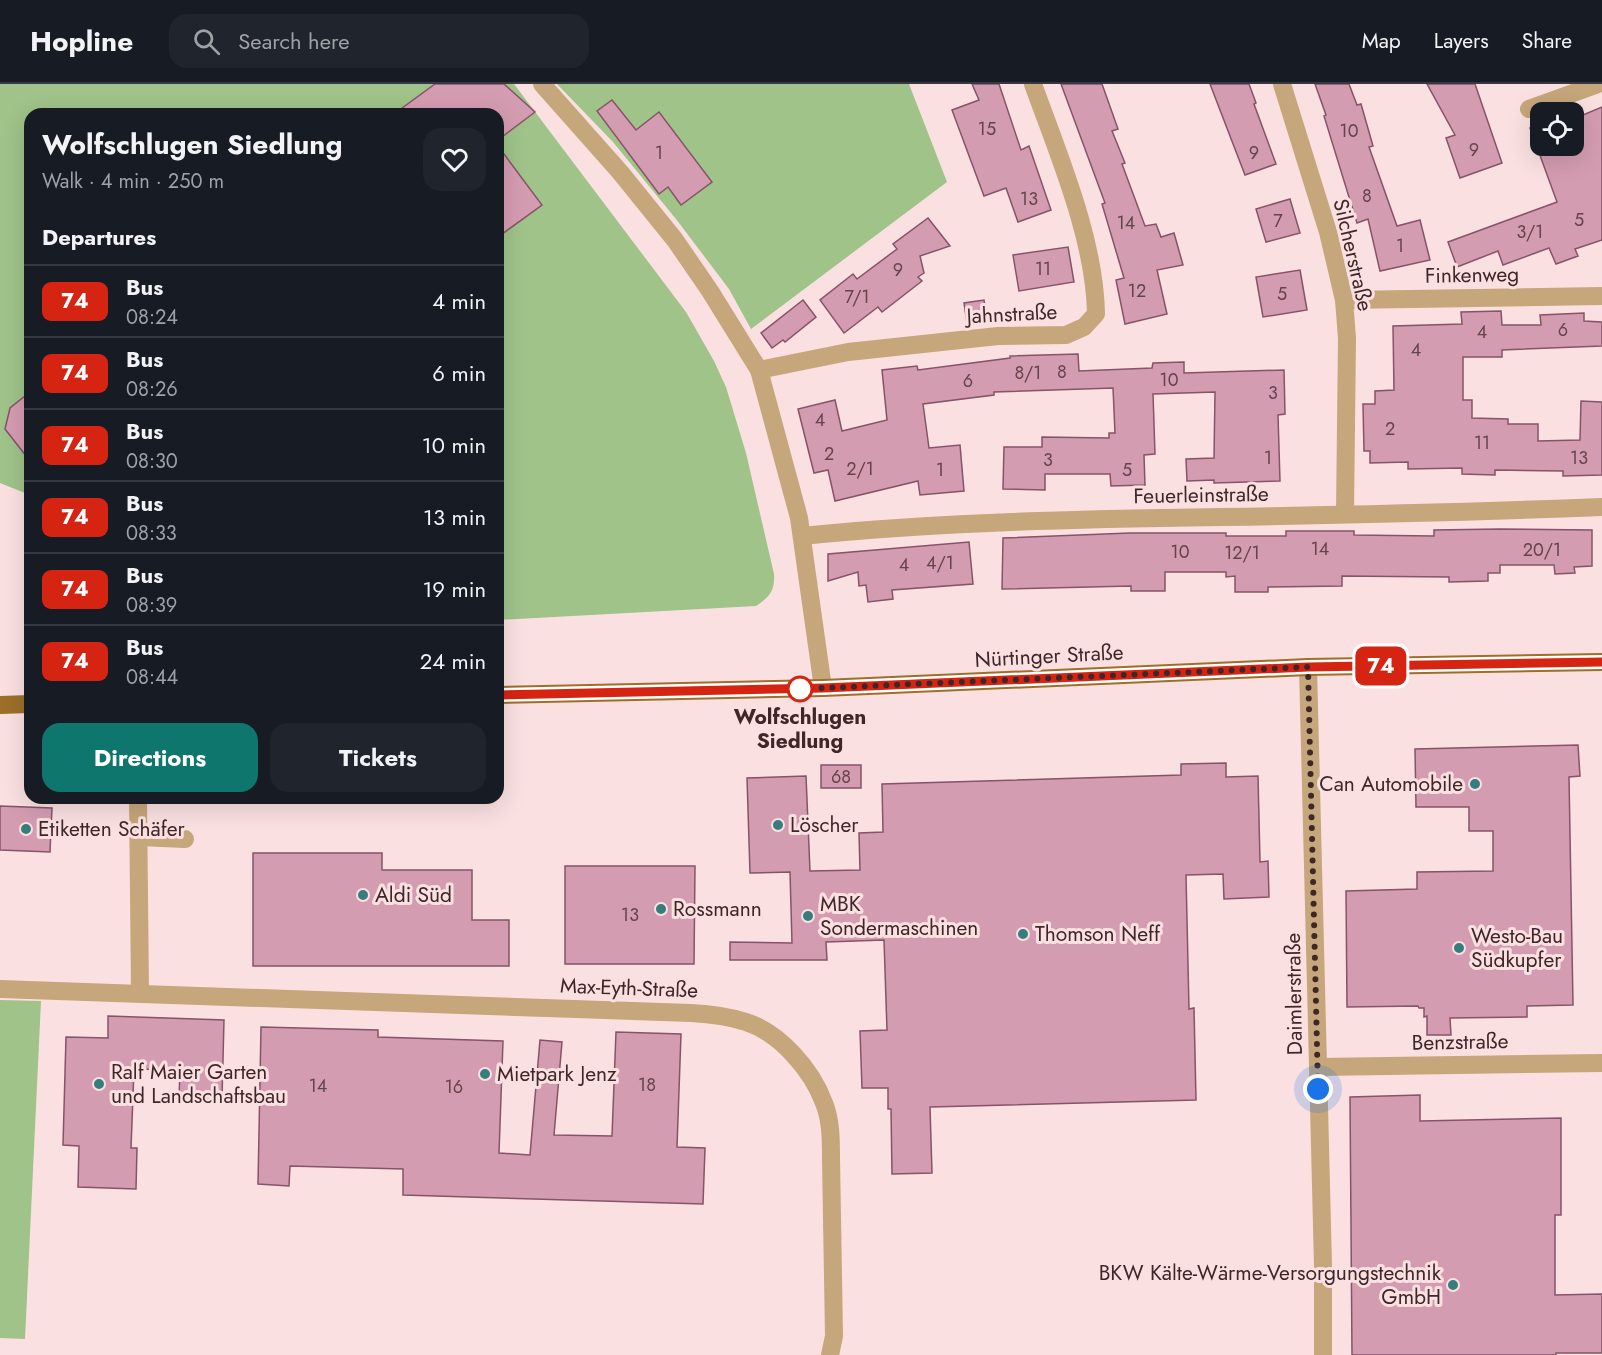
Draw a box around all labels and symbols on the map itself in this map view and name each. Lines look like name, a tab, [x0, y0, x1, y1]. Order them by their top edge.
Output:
house number: 15	[978, 116, 996, 142]
house number: 10	[1340, 118, 1359, 144]
house number: 9	[1469, 137, 1479, 163]
house number: 1	[655, 140, 663, 166]
house number: 9	[1249, 140, 1259, 166]
house number: 8	[1362, 183, 1372, 209]
house number: 13	[1020, 186, 1038, 212]
street label: Silcherstraße	[1326, 196, 1381, 314]
house number: 5	[1574, 207, 1584, 233]
house number: 7	[1273, 208, 1283, 234]
house number: 14	[1117, 210, 1135, 236]
house number: 3/1	[1517, 219, 1543, 245]
house number: 1	[1396, 233, 1404, 259]
house number: 11	[1035, 256, 1051, 282]
house number: 9	[893, 257, 903, 283]
street label: Finkenweg	[1425, 259, 1519, 291]
house number: 12	[1128, 278, 1146, 304]
house number: 5	[1277, 281, 1287, 307]
house number: 7/1	[844, 284, 870, 310]
street label: Jahnstraße	[963, 297, 1058, 332]
house number: 6	[1558, 317, 1568, 343]
house number: 4	[1477, 319, 1487, 345]
house number: 4	[1411, 337, 1421, 363]
house number: 8	[1057, 359, 1067, 385]
house number: 8/1	[1015, 360, 1041, 386]
house number: 10	[1160, 367, 1179, 393]
house number: 6	[963, 368, 973, 394]
house number: 3	[1268, 380, 1278, 406]
house number: 4	[815, 407, 825, 433]
house number: 2	[1385, 416, 1395, 442]
house number: 11	[1474, 430, 1490, 456]
house number: 2	[824, 441, 834, 467]
house number: 1	[1264, 445, 1272, 471]
house number: 13	[1570, 445, 1588, 471]
house number: 3	[1043, 447, 1053, 473]
house number: 2/1	[846, 456, 874, 482]
house number: 1	[936, 457, 944, 483]
house number: 5	[1122, 457, 1132, 483]
street label: Feuerleinstraße	[1133, 479, 1269, 511]
house number: 14	[1311, 536, 1329, 562]
house number: 20/1	[1523, 537, 1561, 563]
house number: 10	[1171, 539, 1190, 565]
house number: 12/1	[1224, 540, 1260, 566]
house number: 4/1	[926, 550, 954, 576]
house number: 4	[899, 552, 909, 578]
street label: Nürtinger Straße	[974, 637, 1124, 675]
line badge: 74	[1354, 646, 1408, 686]
marker: Wolfschlugen Siedlung	[787, 676, 813, 702]
place label: Wolfschlugen Siedlung	[734, 702, 866, 756]
house number: 68	[831, 764, 851, 790]
place label: Can Automobile	[1319, 769, 1463, 799]
marker: Can Automobile	[1468, 777, 1482, 791]
place label: Löscher	[790, 810, 859, 840]
place label: Etiketten Schäfer	[38, 814, 186, 844]
marker: Löscher	[771, 818, 785, 832]
marker: Etiketten Schäfer	[19, 822, 33, 836]
place label: Aldi Süd	[375, 880, 452, 910]
marker: Aldi Süd	[356, 888, 370, 902]
place label: MBK Sondermaschinen	[820, 889, 978, 943]
place label: Rossmann	[673, 894, 762, 924]
house number: 13	[621, 902, 639, 928]
marker: Rossmann	[654, 902, 668, 916]
marker: MBK Sondermaschinen	[801, 909, 815, 923]
place label: Thomson Neff	[1035, 919, 1161, 949]
place label: Westo-Bau Südkupfer	[1471, 921, 1563, 975]
marker: Thomson Neff	[1016, 927, 1030, 941]
street label: Daimlerstraße	[1278, 932, 1310, 1056]
marker: Westo-Bau Südkupfer	[1452, 941, 1466, 955]
street label: Max-Eyth-Straße	[559, 971, 699, 1005]
street label: Benzstraße	[1411, 1026, 1509, 1058]
place label: Ralf Maier Garten und Landschaftsbau	[111, 1057, 286, 1111]
place label: Mietpark Jenz	[497, 1059, 617, 1089]
marker: Mietpark Jenz	[478, 1067, 492, 1081]
house number: 18	[638, 1072, 656, 1098]
house number: 14	[309, 1073, 327, 1099]
house number: 16	[445, 1074, 463, 1100]
your location	[1303, 1074, 1333, 1104]
marker: Ralf Maier Garten und Landschaftsbau	[92, 1077, 106, 1091]
place label: BKW Kälte-Wärme-Versorgungstechnik GmbH	[1099, 1258, 1442, 1312]
marker: BKW Kälte-Wärme-Versorgungstechnik GmbH	[1446, 1278, 1460, 1292]

